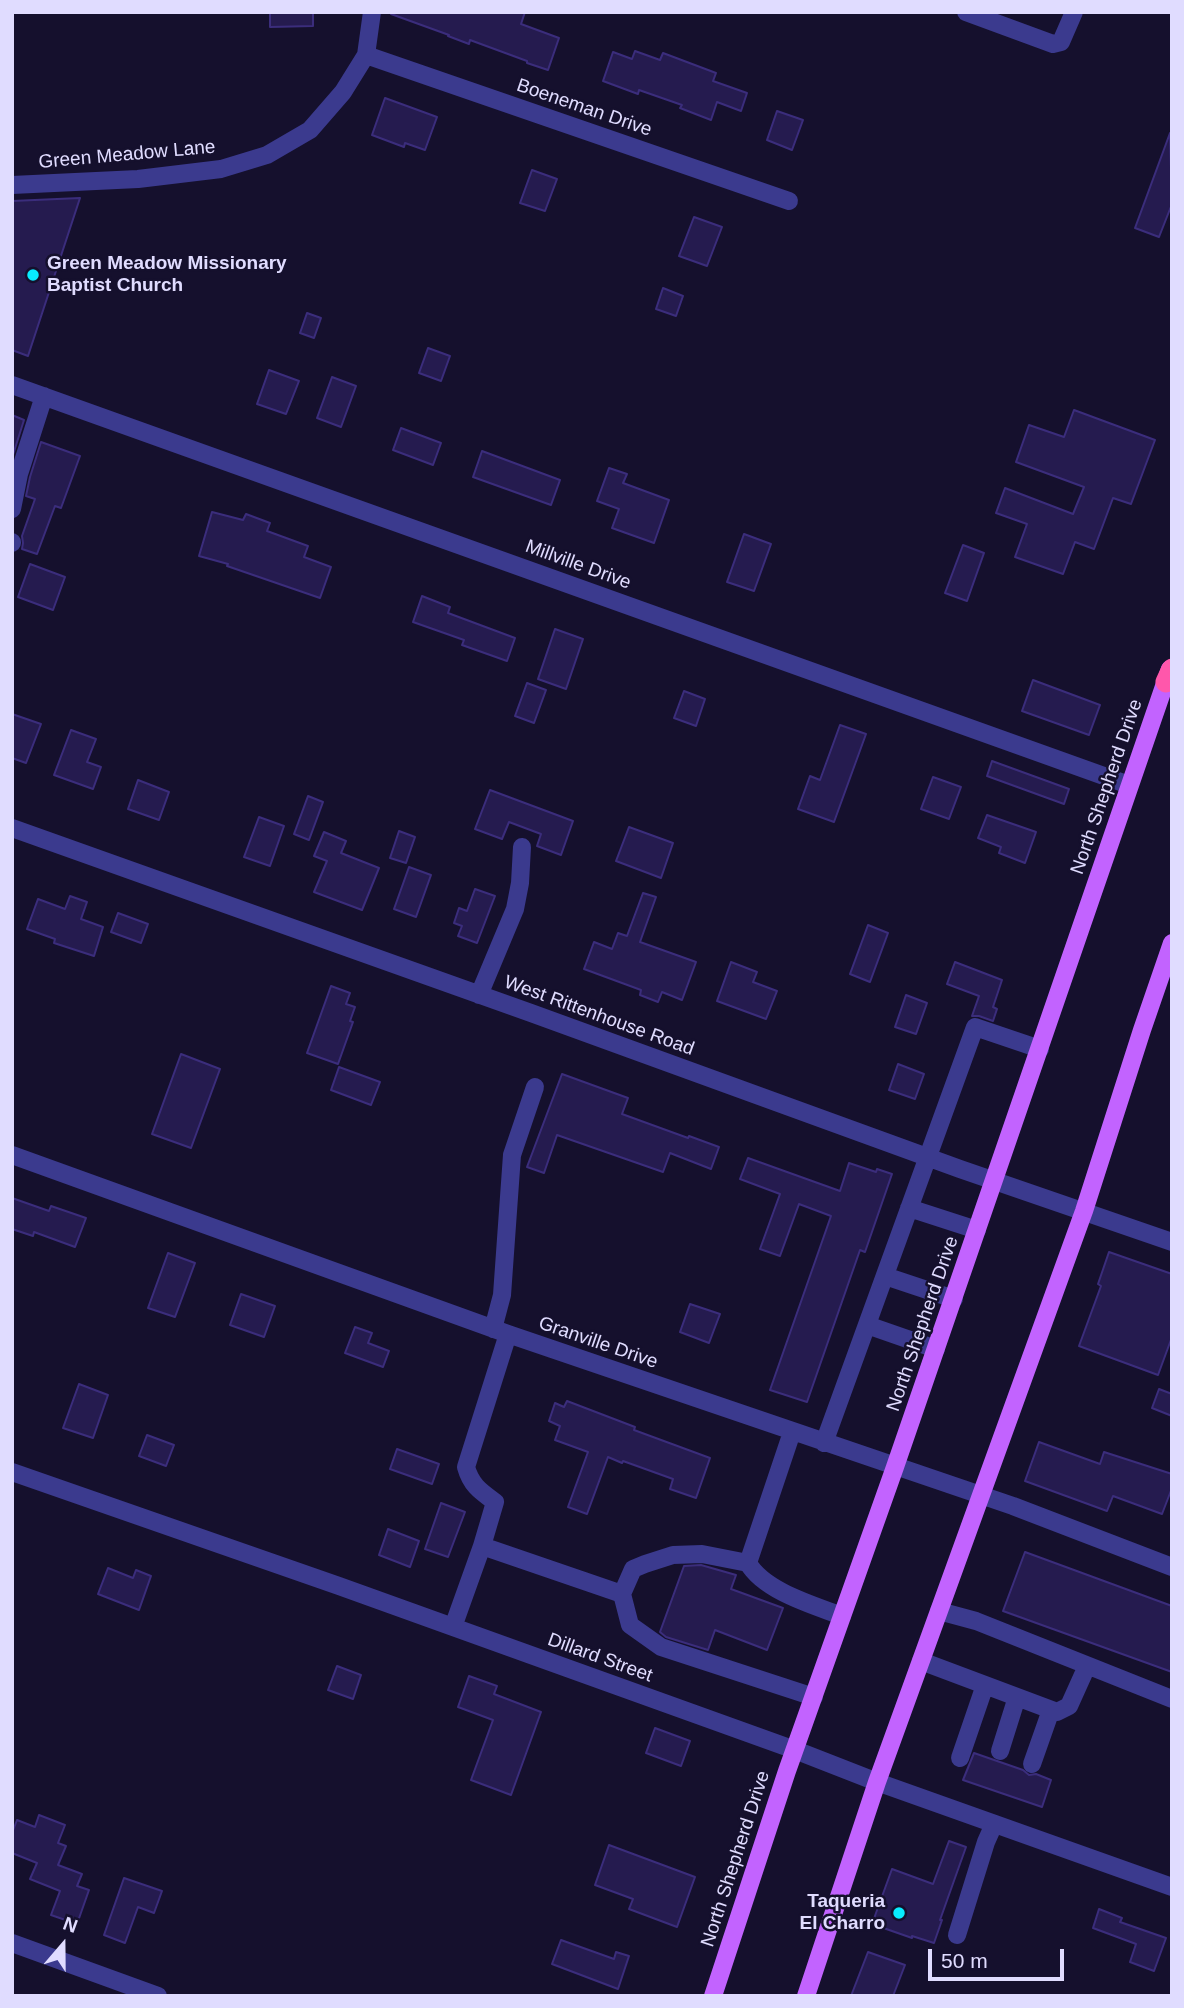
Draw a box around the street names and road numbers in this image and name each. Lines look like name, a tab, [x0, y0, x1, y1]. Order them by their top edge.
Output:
street label: Boeneman Drive	[513, 74, 655, 142]
street label: Green Meadow Lane	[38, 136, 216, 174]
street label: Millville Drive	[522, 535, 634, 595]
street label: North Shepherd Drive	[1066, 696, 1148, 878]
street label: West Rittenhouse Road	[501, 971, 697, 1061]
street label: North Shepherd Drive	[882, 1233, 964, 1415]
street label: Granville Drive	[535, 1312, 661, 1374]
street label: Dillard Street	[545, 1629, 655, 1687]
street label: North Shepherd Drive	[697, 1768, 775, 1950]

